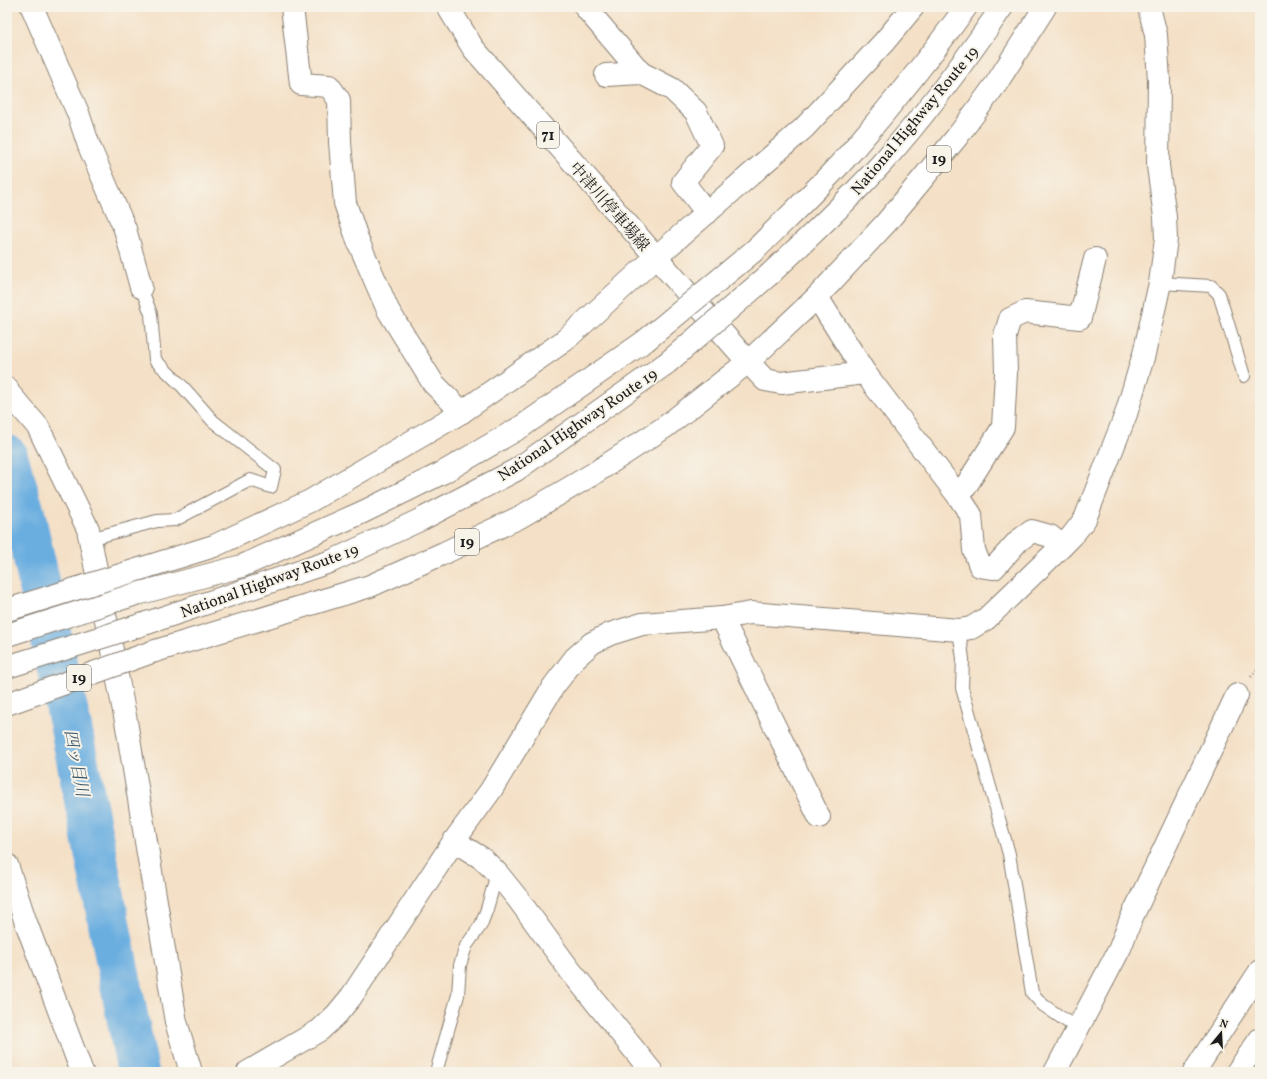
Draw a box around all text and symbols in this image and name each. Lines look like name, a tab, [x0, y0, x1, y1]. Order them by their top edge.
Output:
street label: National Highway Route 19	[846, 42, 982, 198]
road number: 71	[537, 122, 559, 148]
road number: 19	[927, 146, 951, 172]
street label: 中津川停車場線	[563, 158, 654, 257]
street label: National Highway Route 19	[494, 364, 662, 487]
road number: 19	[455, 529, 479, 555]
street label: National Highway Route 19	[178, 539, 362, 624]
road number: 19	[67, 665, 91, 691]
water label: 四ッ目川	[58, 728, 94, 801]
north arrow	[1201, 1013, 1241, 1053]
text: N	[1218, 1017, 1230, 1033]

